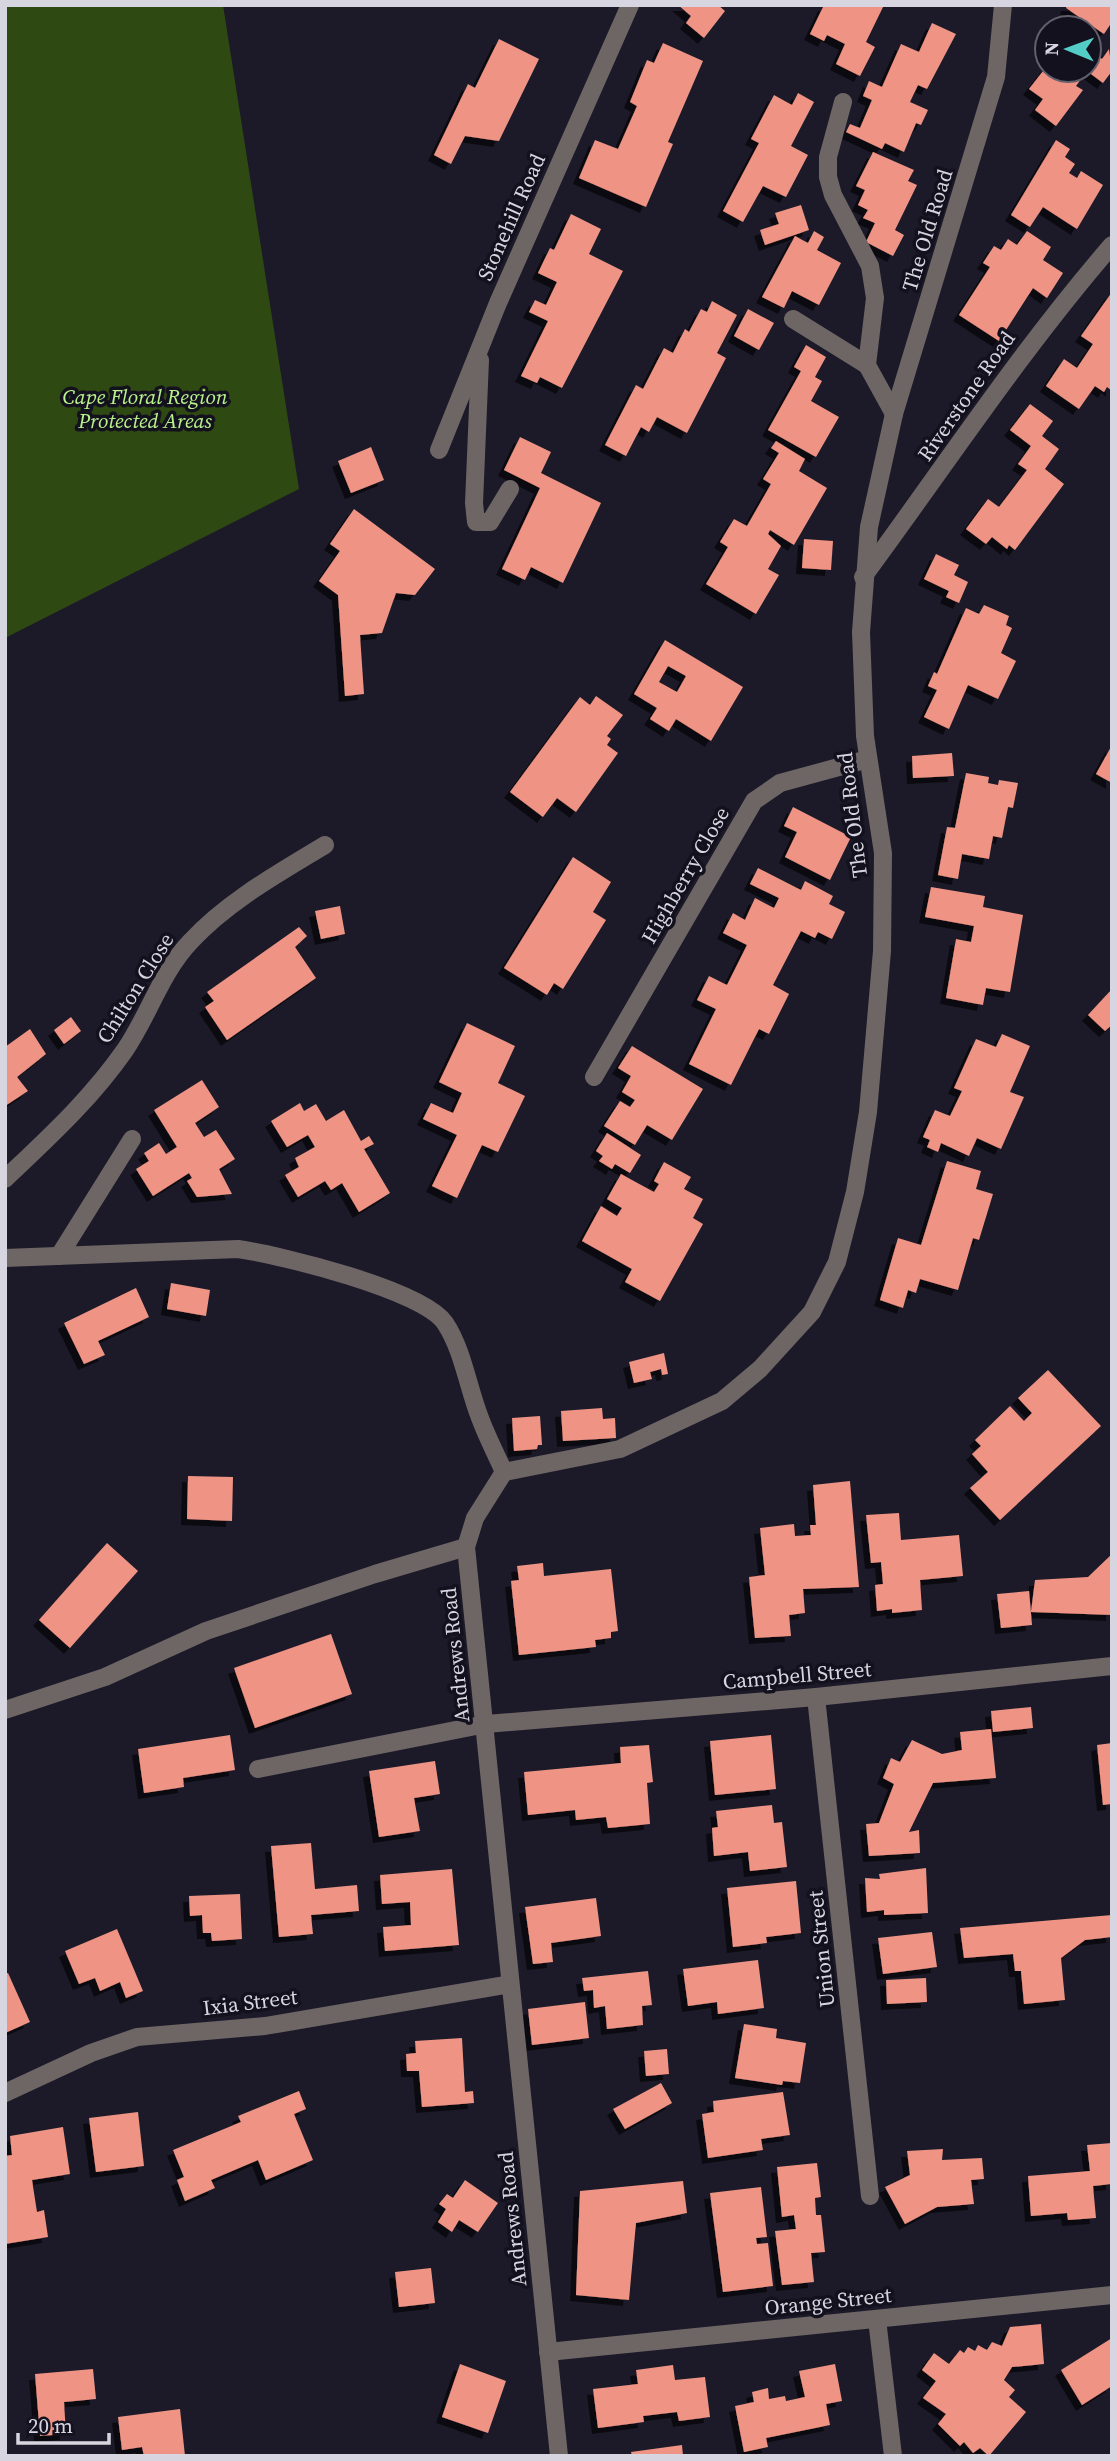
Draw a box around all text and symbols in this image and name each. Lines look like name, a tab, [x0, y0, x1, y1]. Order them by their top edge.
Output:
north arrow	[1033, 14, 1103, 84]
text: N	[1038, 41, 1064, 56]
street label: Stonehill Road	[470, 149, 552, 285]
street label: The Old Road	[895, 165, 959, 295]
street label: Riverstone Road	[910, 325, 1022, 467]
park label: Cape Floral Region Protected Areas	[62, 382, 228, 435]
street label: The Old Road	[830, 750, 874, 879]
street label: Highberry Close	[634, 801, 736, 949]
street label: Chilton Close	[90, 927, 180, 1049]
street label: Andrews Road	[434, 1586, 476, 1724]
street label: Campbell Street	[722, 1654, 873, 1696]
street label: Union Street	[800, 1889, 842, 2009]
street label: Ixia Street	[201, 1982, 299, 2022]
street label: Andrews Road	[491, 2150, 533, 2288]
street label: Orange Street	[763, 2280, 893, 2322]
scale bar	[18, 2402, 108, 2446]
text: 20 m	[28, 2411, 73, 2440]

